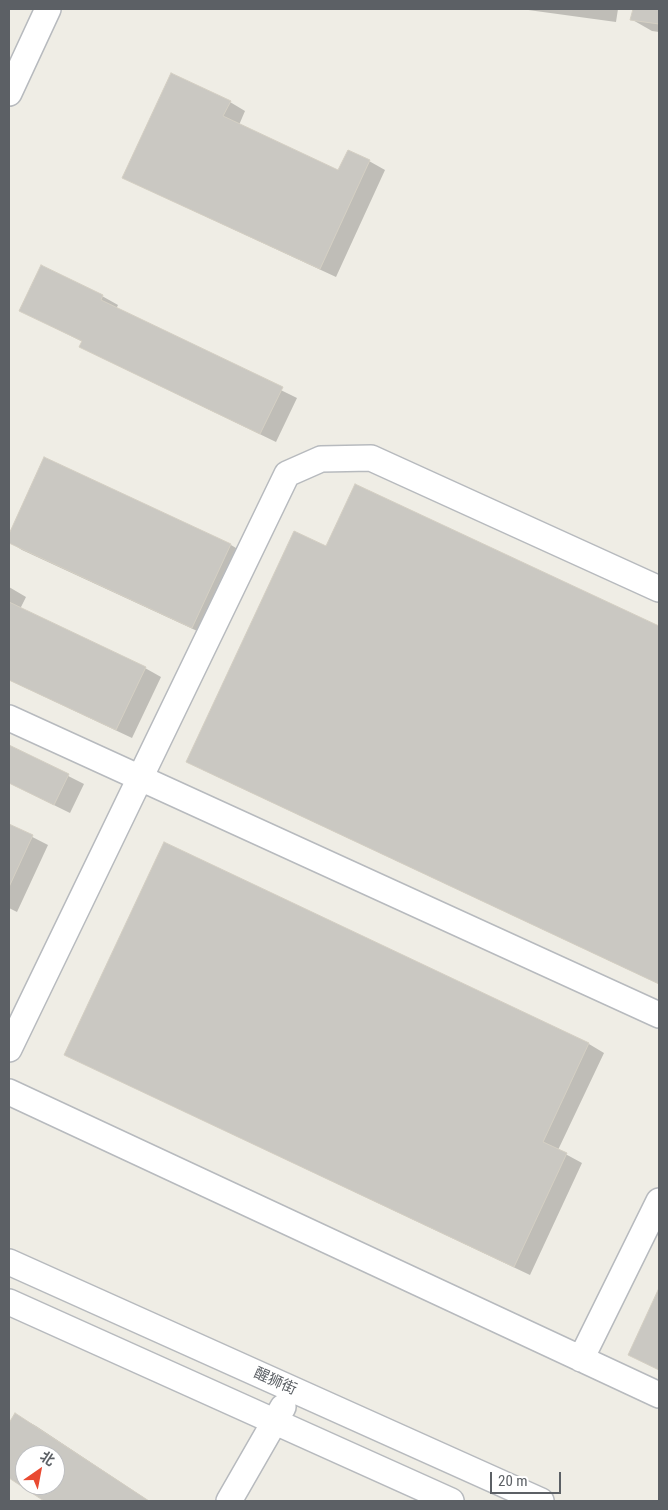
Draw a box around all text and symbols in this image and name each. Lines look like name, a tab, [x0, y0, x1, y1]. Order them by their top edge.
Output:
street label: 醒狮街	[251, 1365, 299, 1399]
north arrow	[15, 1445, 65, 1495]
text: 北	[37, 1448, 58, 1469]
scale bar	[493, 1462, 564, 1494]
text: 20 m	[498, 1472, 528, 1490]

